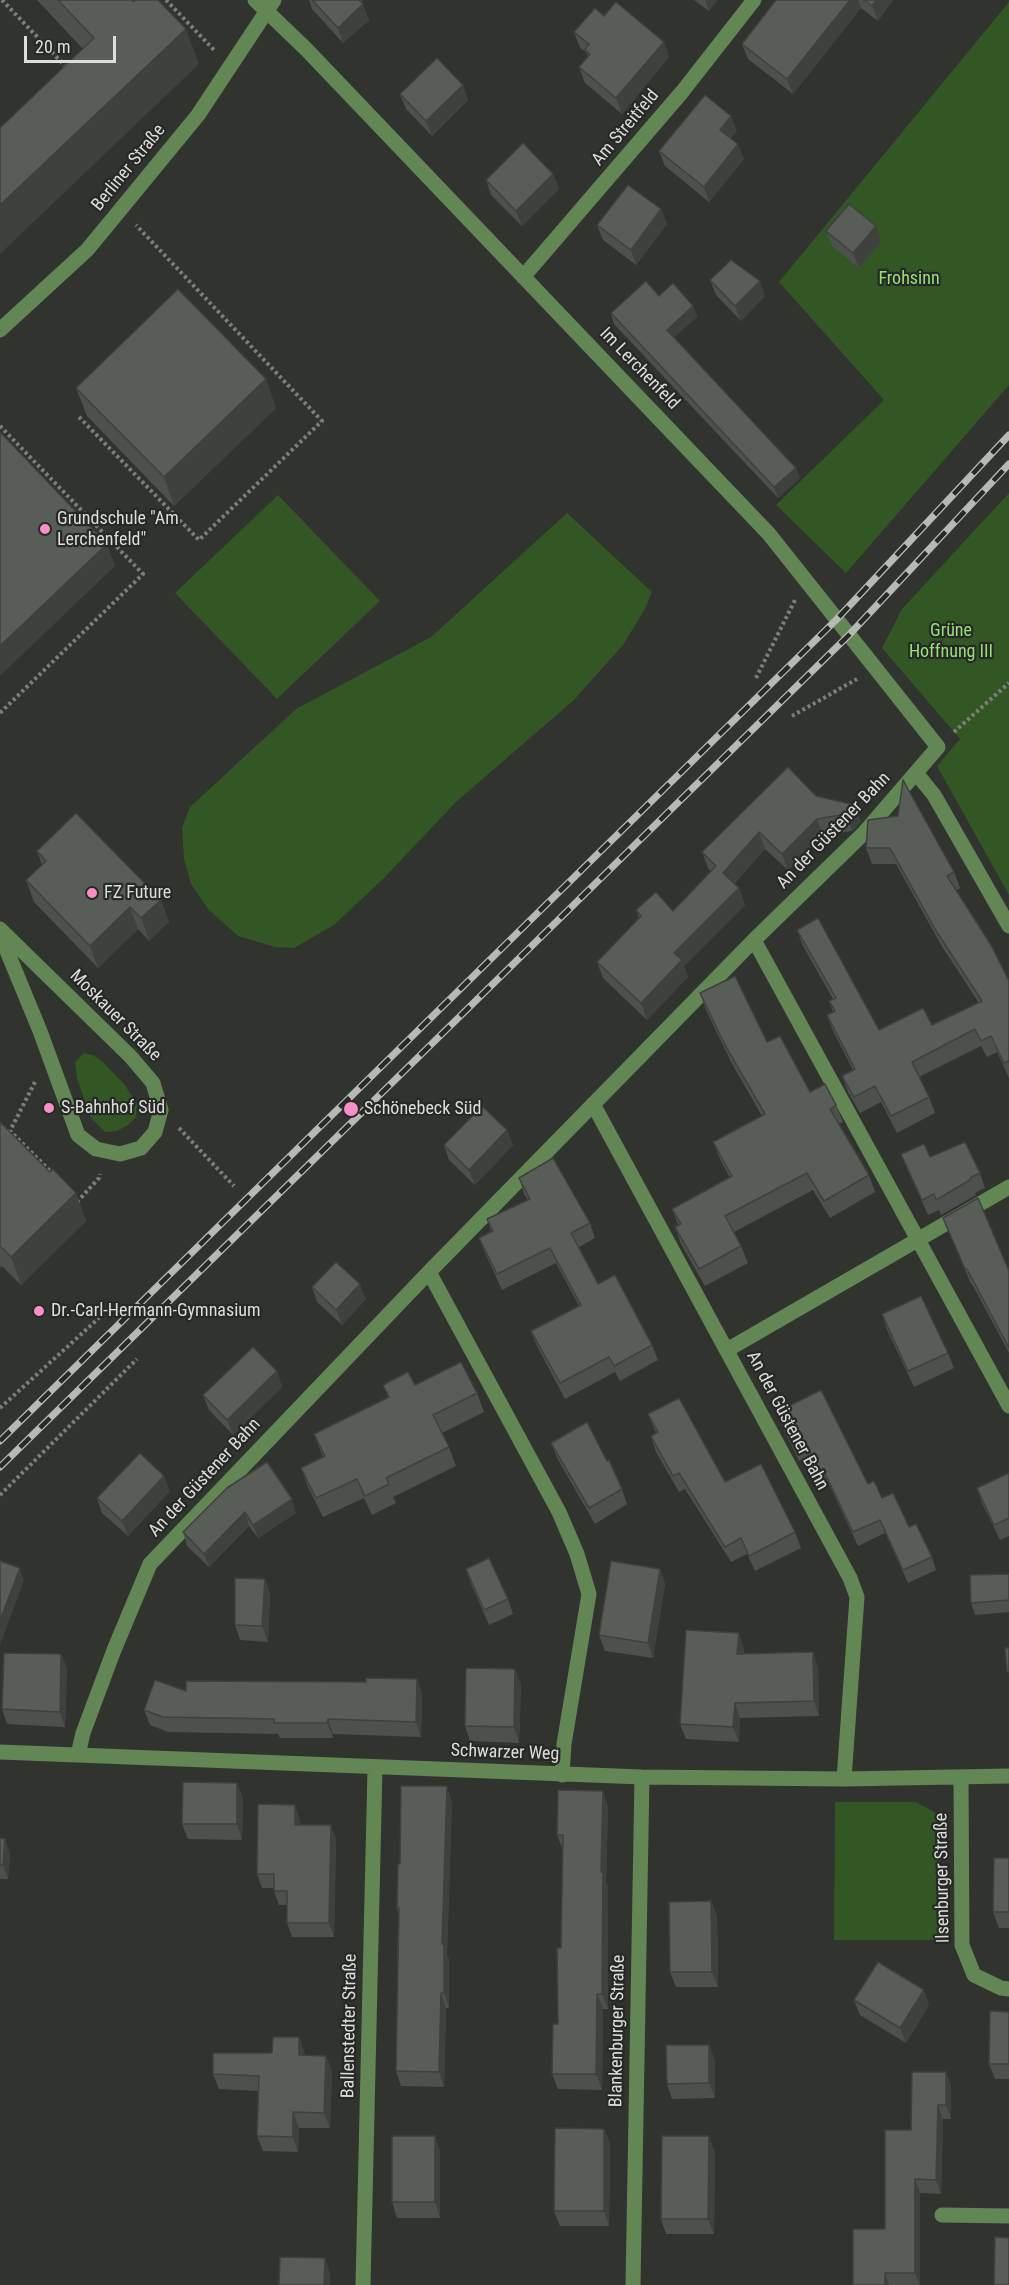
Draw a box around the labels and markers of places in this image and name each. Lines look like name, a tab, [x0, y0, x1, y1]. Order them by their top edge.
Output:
place label: Grundschule "Am Lerchenfeld"	[57, 508, 179, 550]
marker: Grundschule "Am Lerchenfeld"	[38, 522, 52, 536]
place label: FZ Future	[104, 882, 171, 904]
marker: FZ Future	[85, 886, 99, 900]
place label: S-Bahnhof Süd	[61, 1097, 165, 1119]
place label: Schönebeck Süd	[364, 1098, 481, 1120]
marker: Schönebeck Süd	[342, 1100, 360, 1118]
marker: S-Bahnhof Süd	[42, 1101, 56, 1115]
place label: Dr.-Carl-Hermann-Gymnasium	[51, 1300, 261, 1322]
marker: Dr.-Carl-Hermann-Gymnasium	[32, 1304, 46, 1318]

